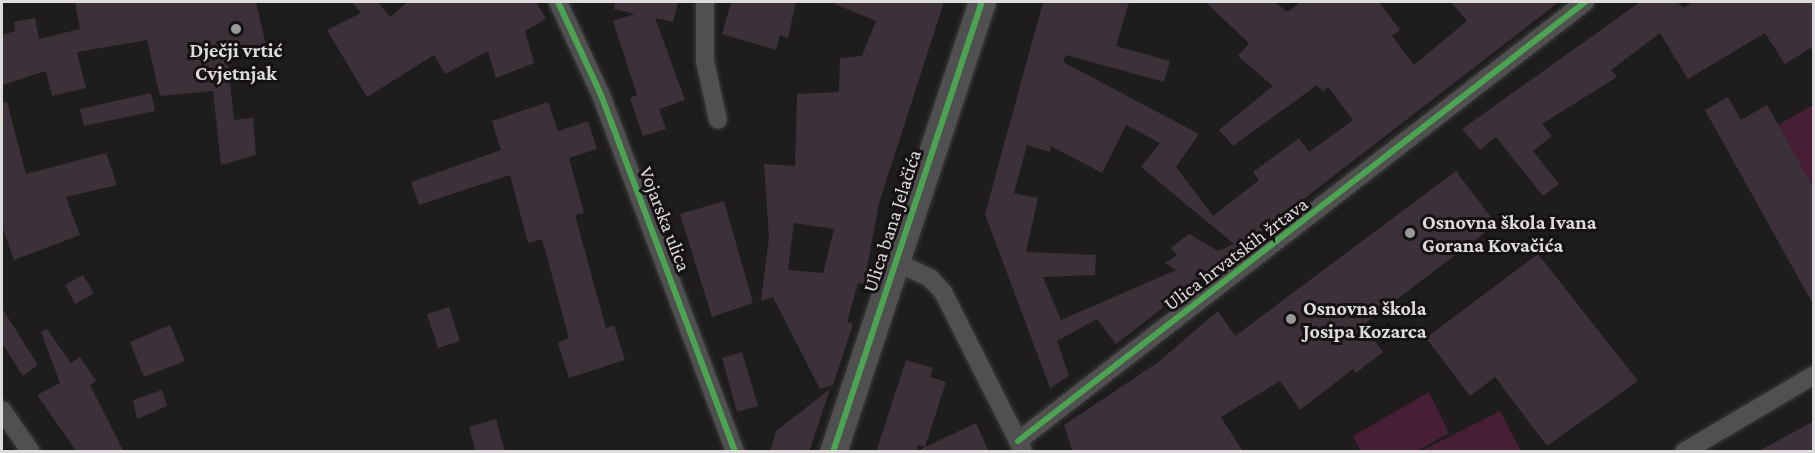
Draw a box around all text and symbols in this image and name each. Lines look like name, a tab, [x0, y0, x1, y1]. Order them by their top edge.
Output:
marker: Dječji vrtić Cvjetnjak	[229, 22, 243, 36]
place label: Dječji vrtić Cvjetnjak	[190, 38, 282, 85]
street label: Ulica bana Jelačića	[858, 147, 926, 295]
street label: Vojarska ulica	[634, 163, 696, 275]
street label: Ulica hrvatskih žrtava	[1159, 192, 1313, 316]
place label: Osnovna škola Ivana Gorana Kovačića	[1422, 210, 1596, 257]
marker: Osnovna škola Ivana Gorana Kovačića	[1403, 226, 1417, 240]
place label: Osnovna škola Josipa Kozarca	[1303, 296, 1426, 343]
marker: Osnovna škola Josipa Kozarca	[1284, 312, 1298, 326]

